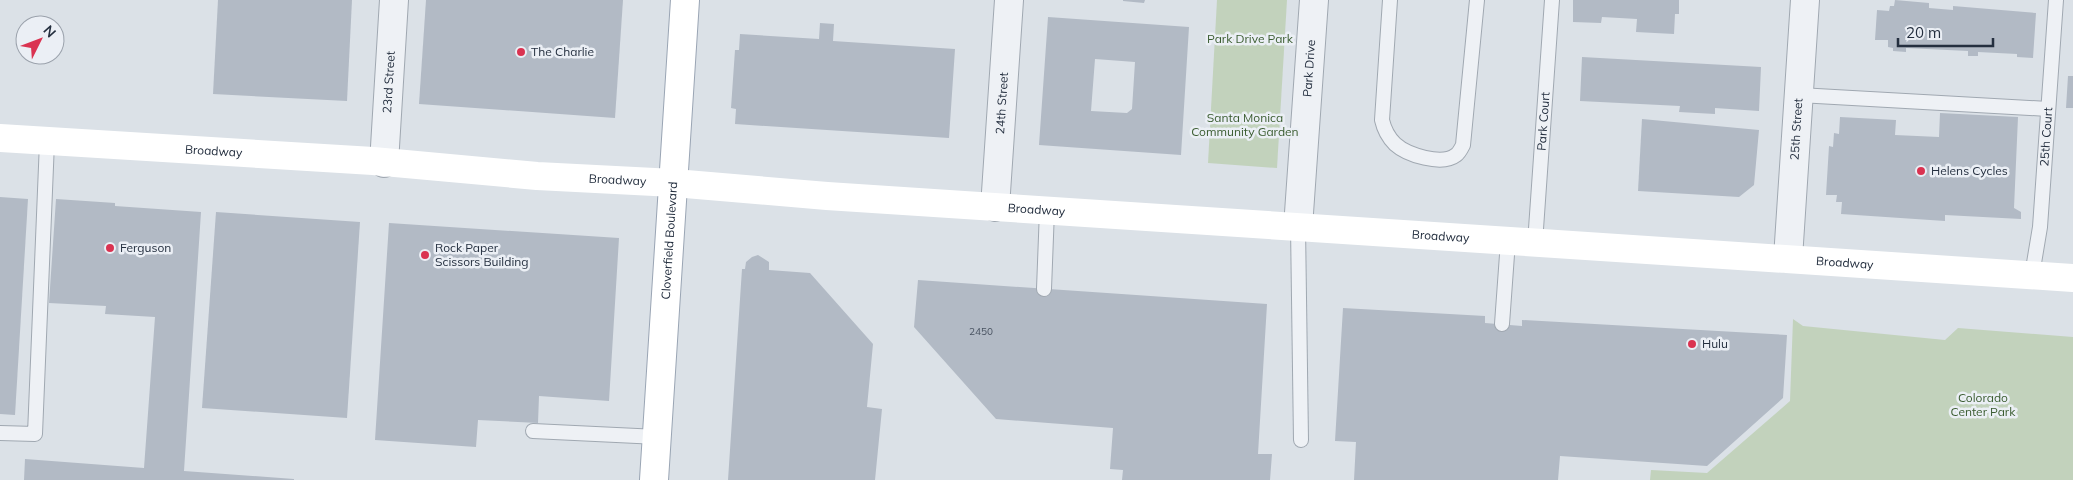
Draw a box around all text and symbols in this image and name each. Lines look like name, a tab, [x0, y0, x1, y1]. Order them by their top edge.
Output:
north arrow	[15, 15, 65, 65]
scale bar	[1898, 15, 1993, 47]
text: N	[39, 21, 60, 41]
text: 20 m	[1906, 23, 1941, 42]
park label: Park Drive Park	[1207, 31, 1294, 46]
street label: Park Drive	[1299, 39, 1318, 98]
place label: The Charlie	[531, 44, 594, 59]
marker: The Charlie	[515, 46, 527, 58]
street label: 23rd Street	[379, 51, 398, 114]
street label: 24th Street	[992, 72, 1011, 135]
street label: Park Court	[1533, 91, 1553, 151]
street label: 25th Street	[1786, 98, 1806, 161]
street label: 25th Court	[2036, 107, 2055, 167]
park label: Santa Monica Community Garden	[1191, 110, 1299, 139]
street label: Broadway	[184, 141, 243, 160]
place label: Helens Cycles	[1931, 163, 2008, 178]
marker: Helens Cycles	[1915, 165, 1927, 177]
street label: Broadway	[588, 171, 647, 189]
street label: Cloverfield Boulevard	[658, 181, 680, 300]
street label: Broadway	[1007, 200, 1066, 219]
street label: Broadway	[1411, 227, 1470, 245]
place label: Ferguson	[120, 240, 171, 255]
place label: Rock Paper Scissors Building	[435, 240, 529, 269]
marker: Ferguson	[104, 242, 116, 254]
marker: Rock Paper Scissors Building	[419, 249, 431, 261]
street label: Broadway	[1816, 253, 1875, 272]
house number: 2450	[969, 325, 993, 338]
place label: Hulu	[1702, 336, 1728, 351]
marker: Hulu	[1686, 338, 1698, 350]
park label: Colorado Center Park	[1951, 390, 2016, 419]

